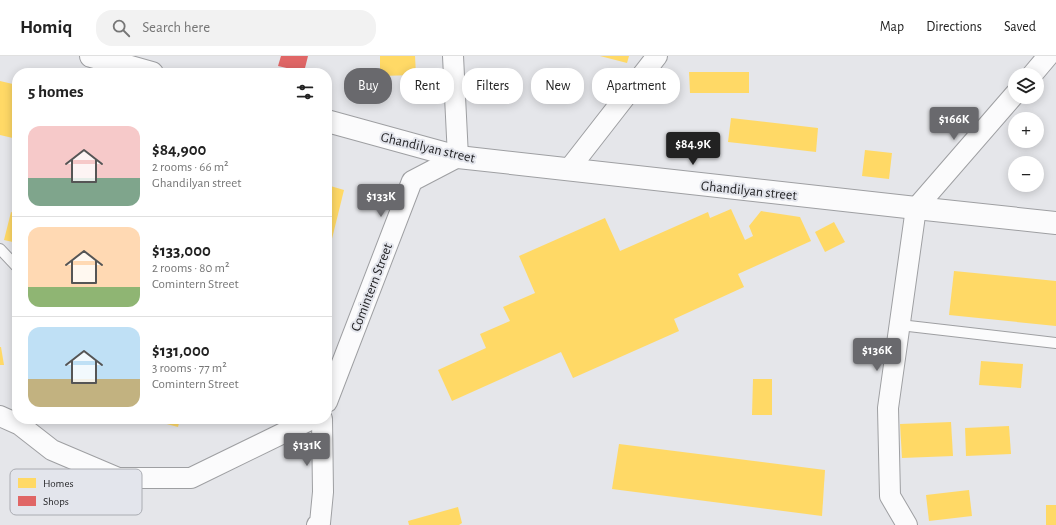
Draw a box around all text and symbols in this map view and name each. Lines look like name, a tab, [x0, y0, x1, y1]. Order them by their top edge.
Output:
search box	[96, 10, 376, 46]
icon: search	[110, 17, 132, 39]
text: Homiq	[20, 18, 72, 37]
text: Search here	[142, 20, 210, 35]
text: Map	[880, 20, 904, 34]
text: Directions	[926, 20, 982, 34]
text: Saved	[1004, 20, 1036, 34]
chip: Buy	[344, 68, 392, 104]
chip: Rent	[400, 68, 454, 104]
chip: Filters	[462, 68, 523, 104]
chip: New	[531, 68, 584, 104]
chip: Apartment	[592, 68, 680, 104]
map controls	[1008, 68, 1044, 192]
button: layers	[1008, 68, 1044, 104]
icon: filters	[294, 81, 316, 103]
text: 5 homes	[28, 83, 84, 100]
pin: $166K	[926, 107, 982, 141]
button: +	[1008, 112, 1044, 148]
text: $166K	[939, 113, 969, 126]
street label: Ghandilyan street	[379, 130, 477, 166]
pin: $84.9K	[660, 132, 726, 166]
text: $84.9K	[675, 138, 711, 151]
text: $84,900	[152, 141, 206, 158]
icon: home	[60, 142, 108, 190]
button: −	[1008, 156, 1044, 192]
text: 2 rooms · 66 m²	[152, 161, 229, 174]
text: Ghandilyan street	[152, 177, 241, 190]
street label: Ghandilyan street	[700, 179, 798, 203]
pin: $133K	[353, 184, 409, 218]
text: $133K	[366, 190, 396, 203]
street label: Comintern Street	[349, 241, 395, 333]
text: $133,000	[152, 242, 211, 259]
icon: home	[60, 243, 108, 291]
text: 2 rooms · 80 m²	[152, 262, 229, 275]
text: Comintern Street	[152, 278, 239, 291]
pin: $136K	[849, 338, 905, 372]
text: $131,000	[152, 342, 210, 359]
icon: home	[60, 343, 108, 391]
text: $136K	[862, 344, 892, 357]
text: 3 rooms · 77 m²	[152, 362, 227, 375]
text: Comintern Street	[152, 378, 239, 391]
pin: $131K	[279, 433, 335, 467]
text: $131K	[293, 439, 321, 452]
legend	[10, 469, 142, 515]
text: Homes	[43, 478, 74, 489]
text: Shops	[43, 496, 69, 507]

